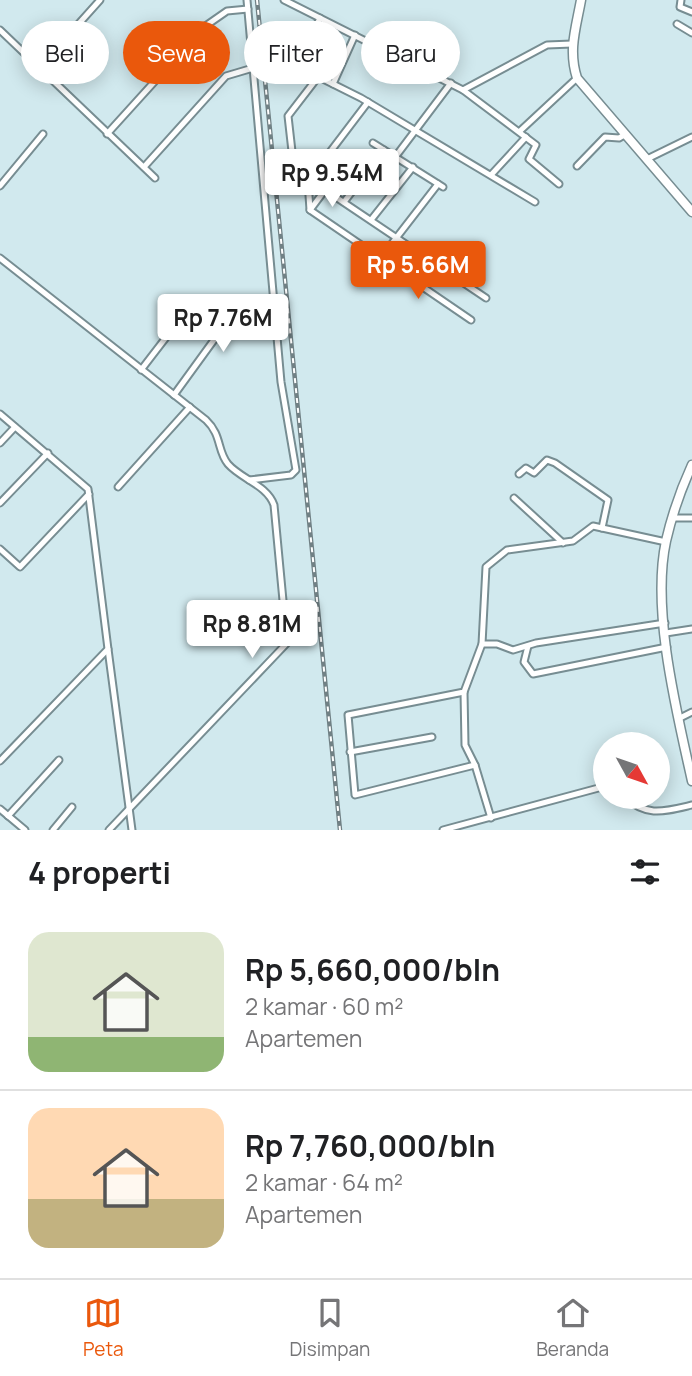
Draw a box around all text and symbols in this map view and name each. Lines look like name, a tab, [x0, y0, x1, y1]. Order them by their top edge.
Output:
chip: Beli	[21, 21, 109, 84]
chip: Sewa	[123, 21, 230, 84]
chip: Filter	[244, 21, 347, 84]
chip: Baru	[361, 21, 460, 84]
pin: Rp 9.54M	[260, 150, 404, 209]
text: Rp 9.54M	[281, 156, 383, 188]
pin: Rp 5.66M	[346, 242, 490, 301]
text: Rp 5.66M	[367, 248, 469, 280]
pin: Rp 7.76M	[151, 294, 295, 354]
text: Rp 7.76M	[173, 301, 273, 333]
pin: Rp 8.81M	[180, 600, 324, 660]
text: Rp 8.81M	[203, 607, 301, 639]
north arrow	[593, 732, 670, 808]
map controls	[593, 732, 670, 809]
text: 4 properti	[28, 852, 171, 893]
icon: filters	[626, 853, 664, 891]
text: Rp 5,660,000/bln	[245, 949, 500, 990]
icon: home	[84, 960, 168, 1044]
text: 2 kamar · 60 m²	[245, 990, 403, 1022]
text: Apartemen	[245, 1022, 362, 1054]
text: Rp 7,760,000/bln	[245, 1125, 495, 1166]
icon: home	[84, 1136, 168, 1220]
text: 2 kamar · 64 m²	[245, 1166, 403, 1198]
text: Apartemen	[245, 1198, 362, 1230]
tab: Peta	[83, 1294, 124, 1362]
tab: Disimpan	[290, 1294, 370, 1362]
tab: Beranda	[536, 1294, 609, 1362]

